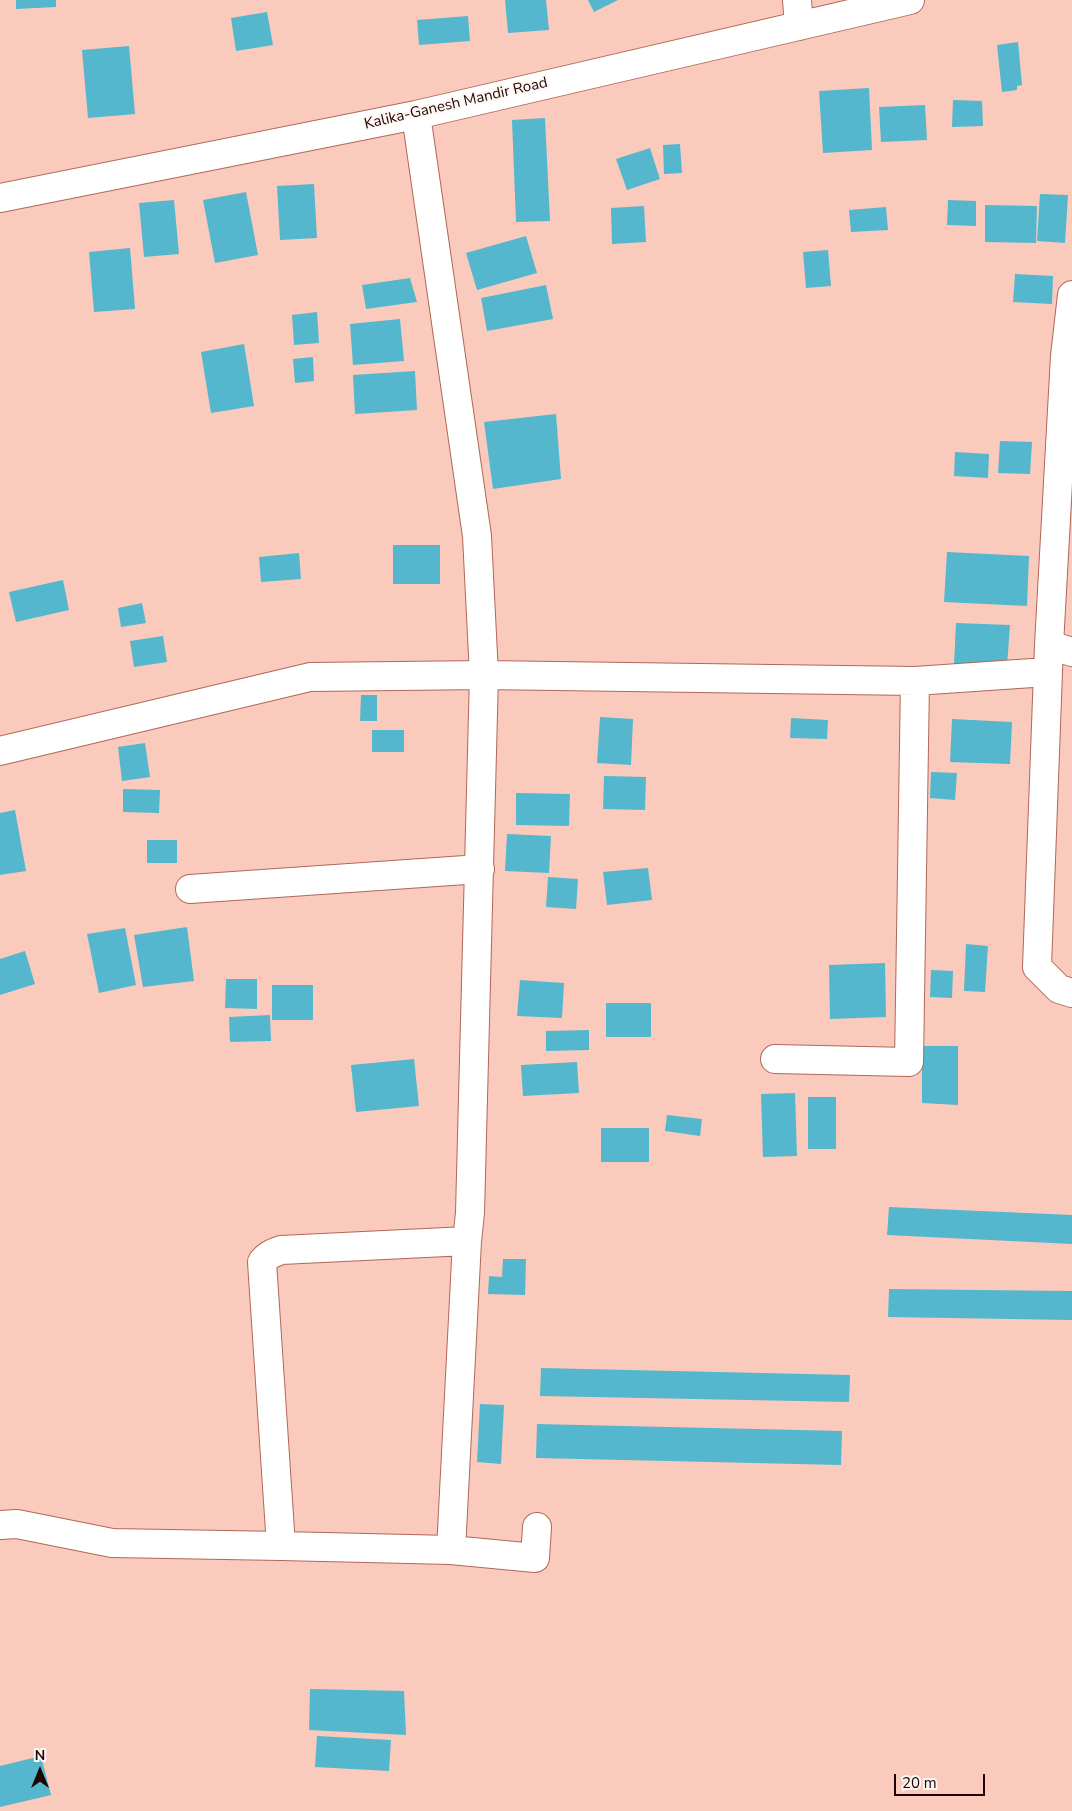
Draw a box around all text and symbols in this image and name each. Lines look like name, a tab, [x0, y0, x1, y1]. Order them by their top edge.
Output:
street label: Kalika-Ganesh Mandir Road	[363, 74, 549, 134]
north arrow	[15, 1746, 65, 1796]
text: N	[35, 1746, 45, 1765]
scale bar	[897, 1764, 988, 1796]
text: 20 m	[902, 1773, 937, 1793]

